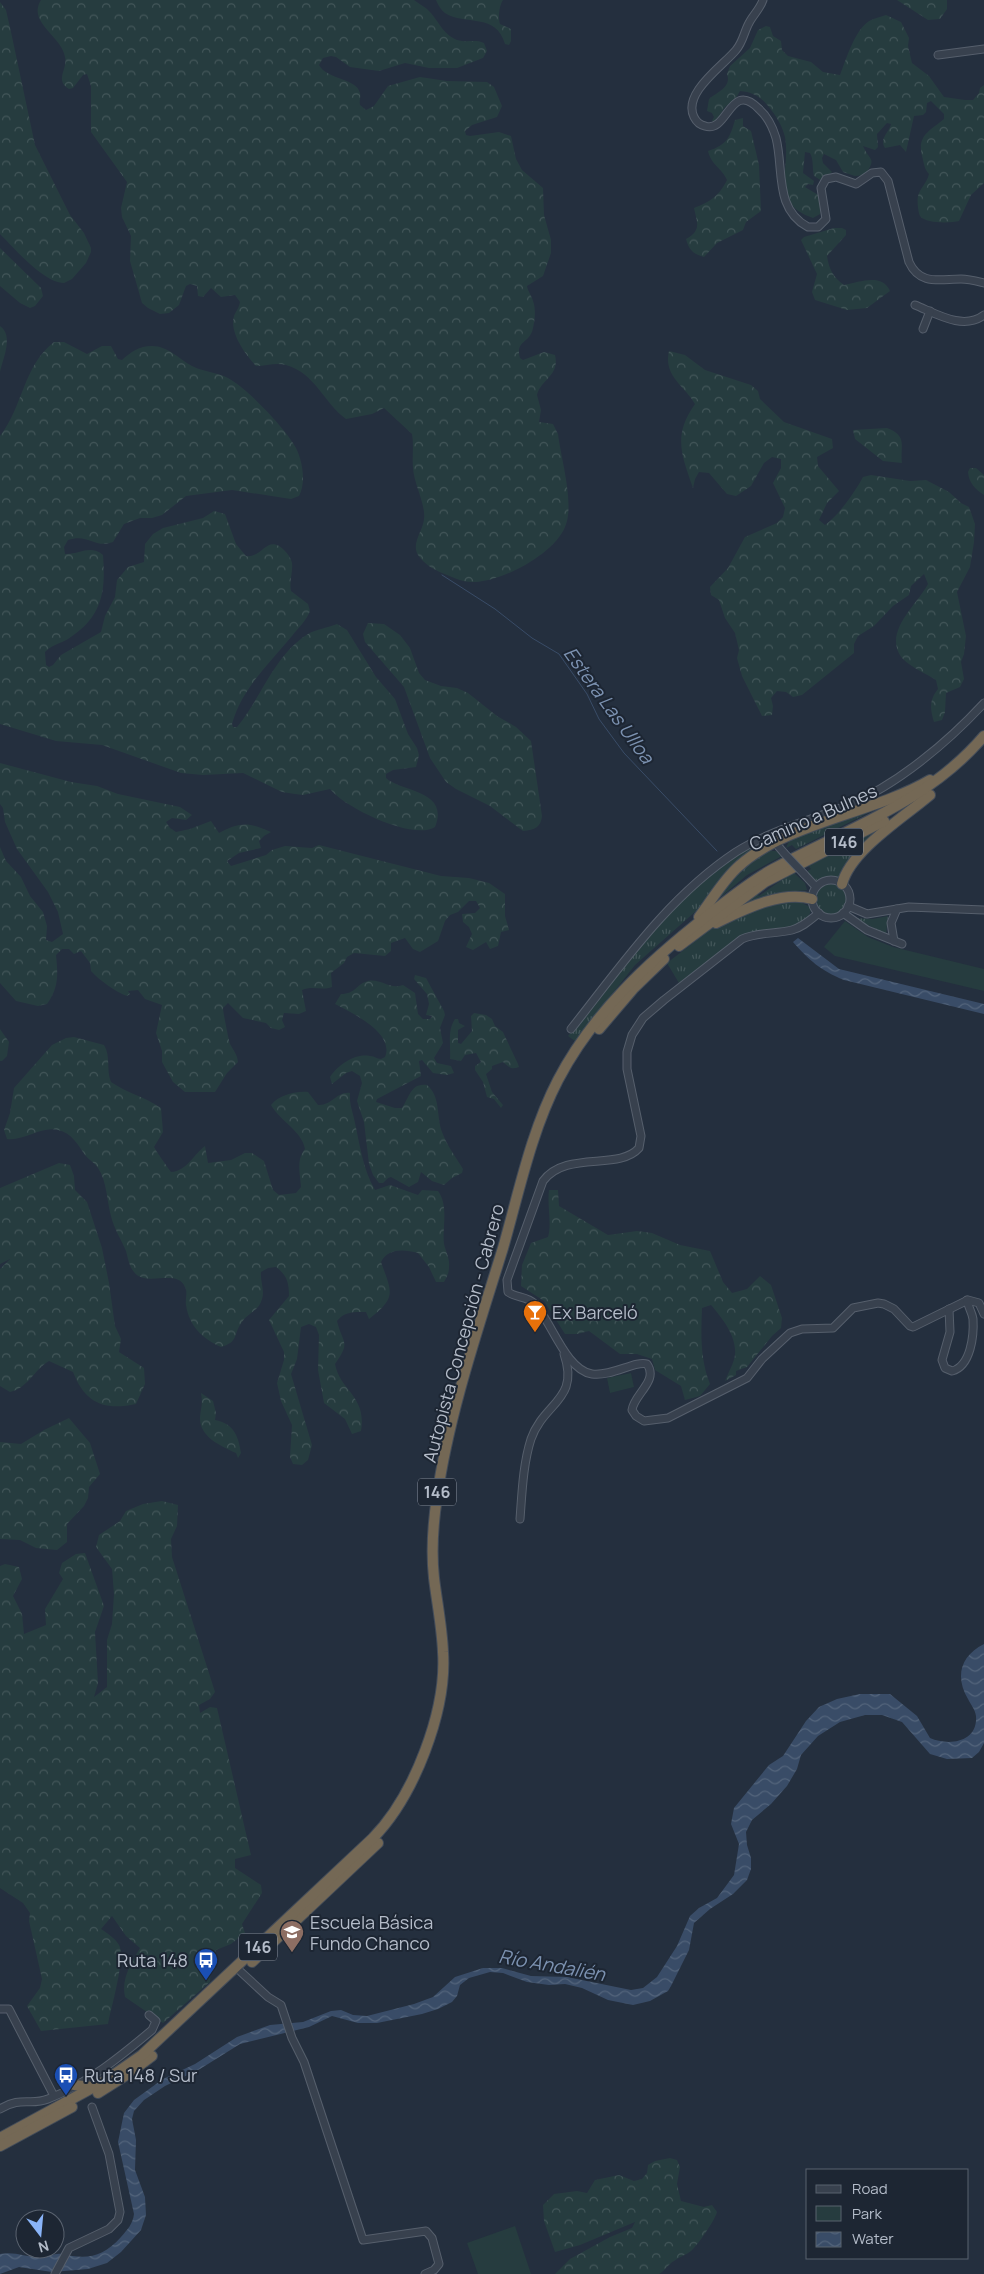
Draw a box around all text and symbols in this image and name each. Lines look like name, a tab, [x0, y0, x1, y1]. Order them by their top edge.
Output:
water label: Estera Las Ulloa	[558, 642, 661, 770]
street label: Camino a Bulnes	[745, 778, 881, 856]
road number: 146	[825, 829, 863, 856]
street label: Autopista Concepción - Cabrero	[417, 1201, 509, 1465]
bar icon: Ex Barceló	[522, 1299, 548, 1333]
place label: Ex Barceló	[552, 1300, 638, 1324]
road number: 146	[418, 1478, 456, 1505]
place label: Escuela Básica Fundo Chanco	[310, 1910, 433, 1955]
school or university icon: Escuela Básica Fundo Chanco	[279, 1919, 305, 1953]
road number: 146	[239, 1934, 277, 1960]
water label: Río Andalién	[497, 1943, 608, 1987]
bus stop icon: Ruta 148	[193, 1947, 219, 1981]
place label: Ruta 148	[117, 1948, 188, 1972]
bus stop icon: Ruta 148 / Sur	[53, 2062, 79, 2096]
place label: Ruta 148 / Sur	[84, 2063, 198, 2087]
legend	[806, 2169, 969, 2259]
text: Road	[852, 2178, 888, 2199]
text: Park	[852, 2203, 882, 2224]
north arrow	[15, 2209, 65, 2259]
text: Water	[852, 2228, 894, 2249]
text: N	[36, 2236, 51, 2257]

